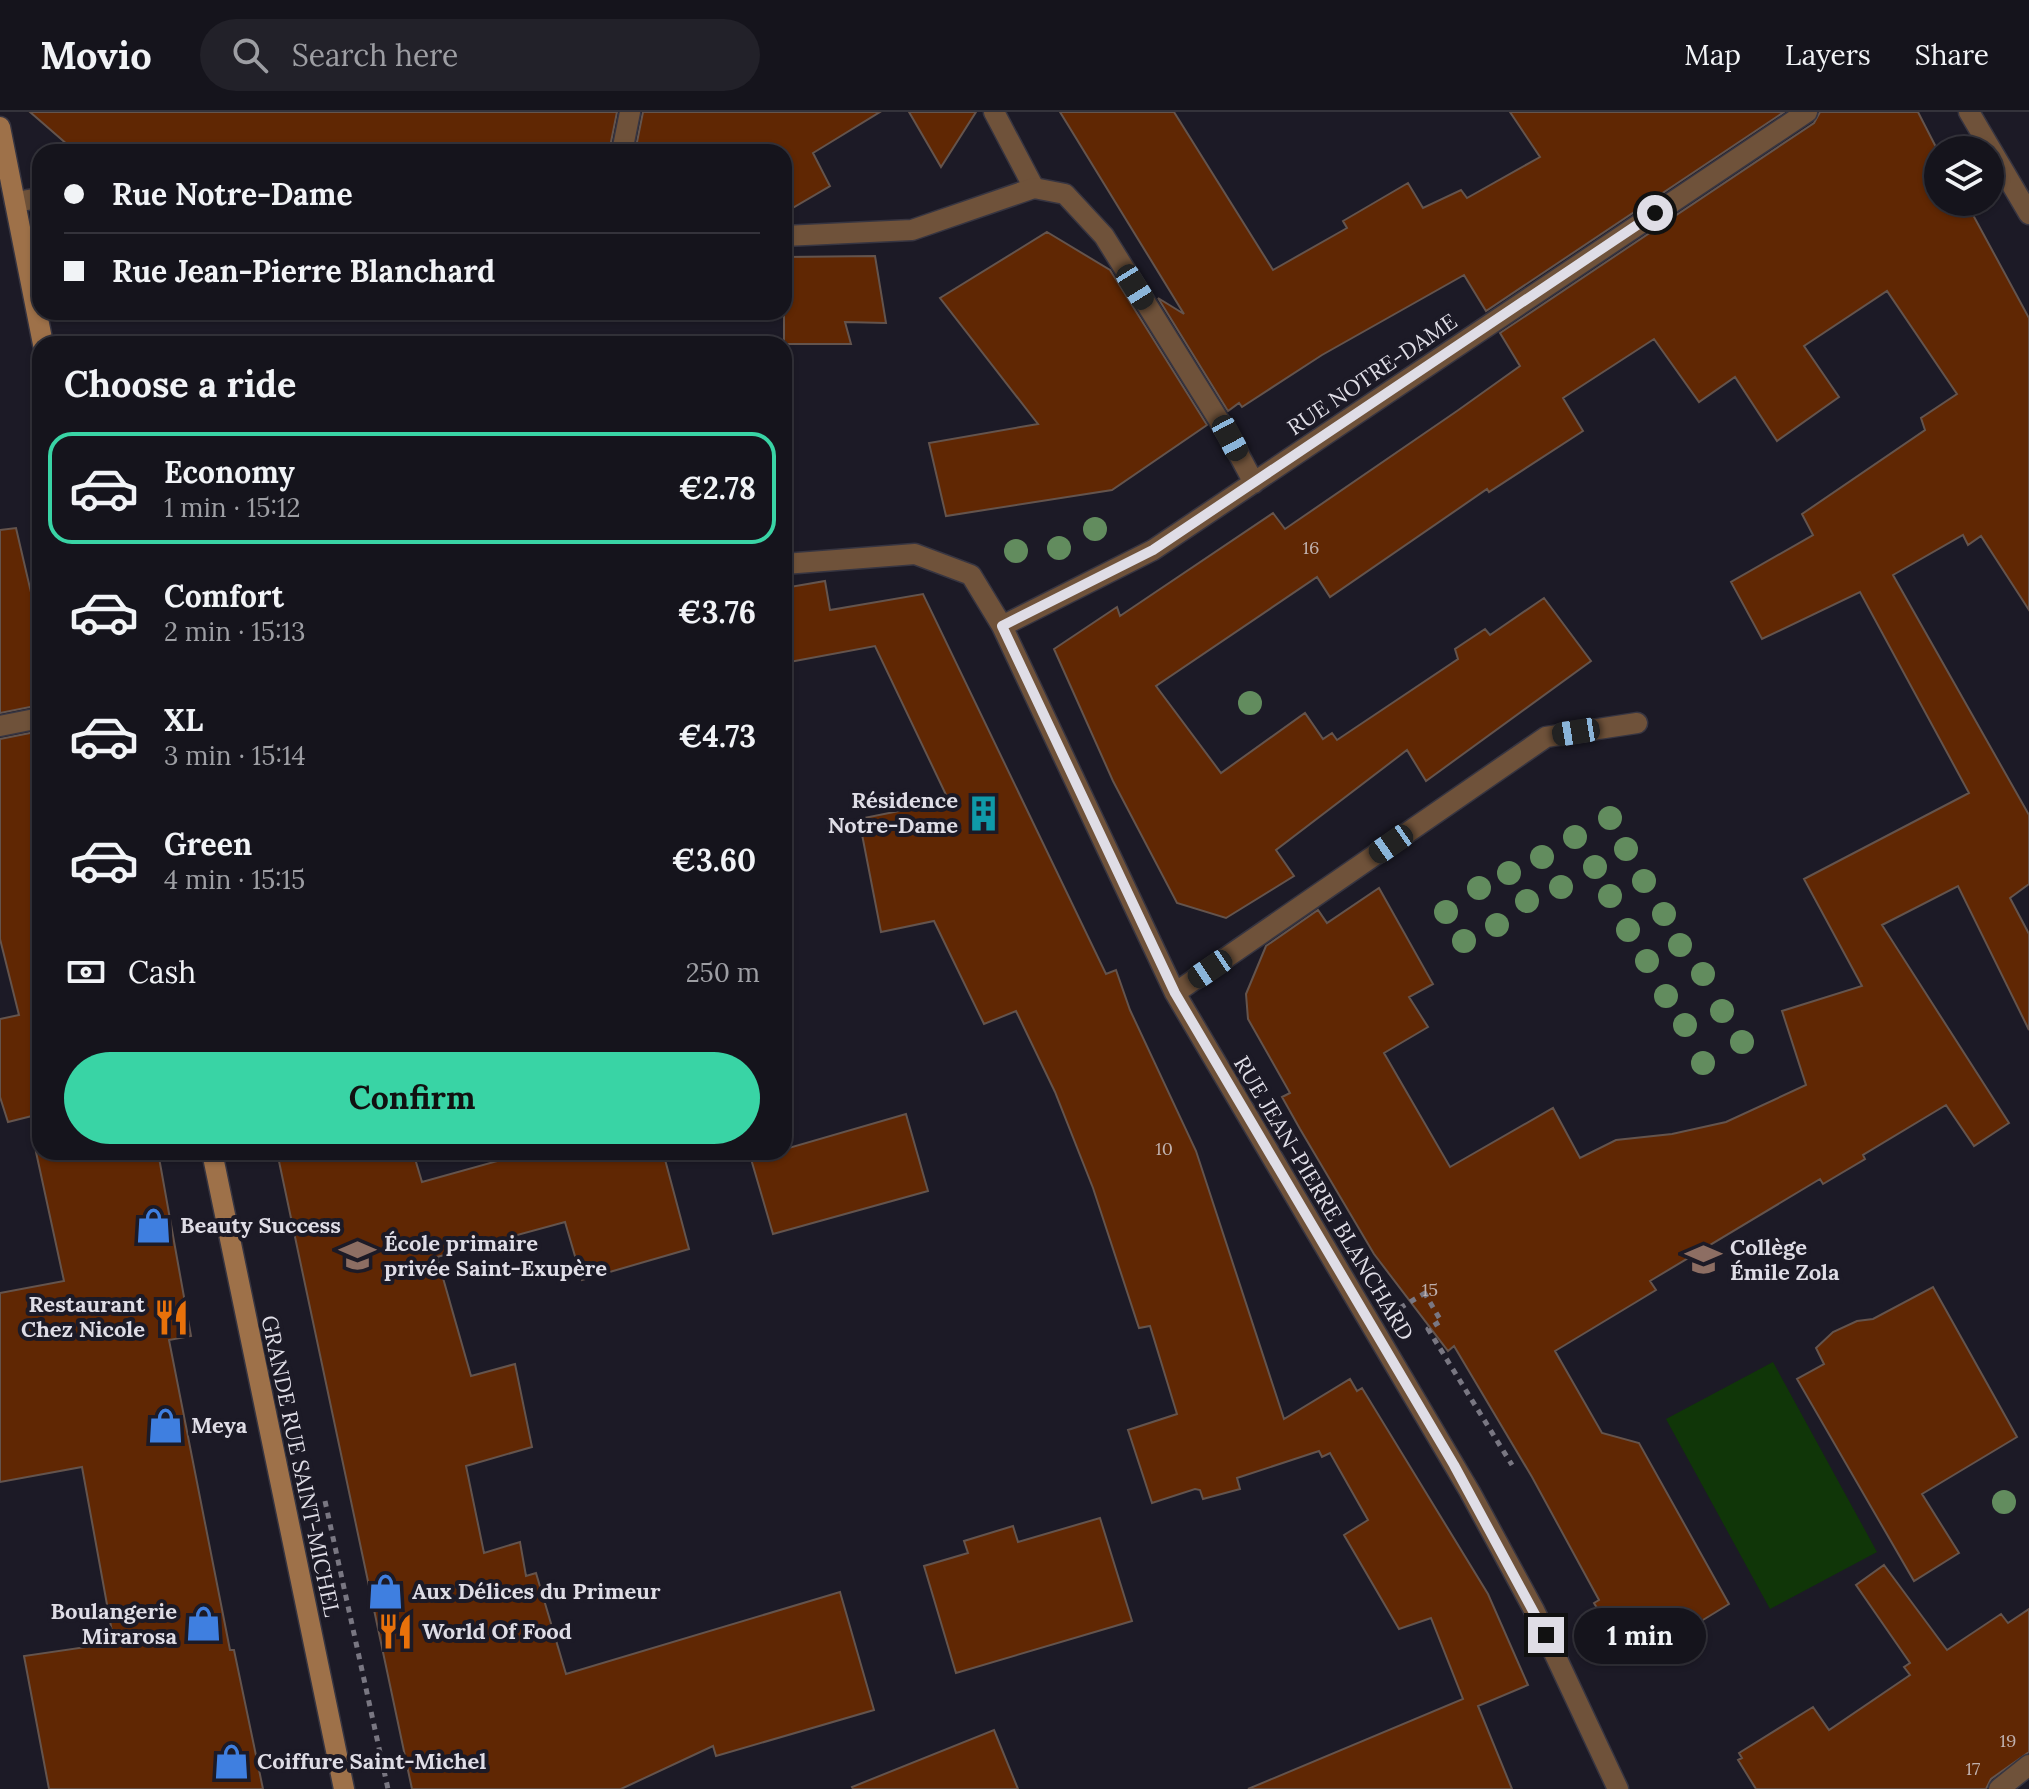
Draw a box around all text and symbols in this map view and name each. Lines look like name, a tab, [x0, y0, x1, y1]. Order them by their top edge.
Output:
search box	[200, 19, 760, 91]
text: Movio	[40, 31, 152, 79]
icon: search	[228, 33, 272, 77]
text: Search here	[292, 36, 458, 74]
text: Map	[1684, 37, 1741, 73]
text: Layers	[1785, 37, 1871, 73]
text: Share	[1915, 37, 1989, 73]
map controls	[1924, 136, 2004, 216]
button: layers	[1924, 136, 2004, 216]
text: Rue Notre-Dame	[112, 175, 353, 213]
route start	[1637, 195, 1673, 231]
text: Rue Jean-Pierre Blanchard	[112, 252, 495, 290]
car	[1112, 260, 1158, 314]
street label: RUE NOTRE-DAME	[1282, 307, 1462, 441]
text: Choose a ride	[64, 361, 296, 407]
car	[1208, 411, 1252, 465]
icon: car	[68, 452, 140, 524]
text: Economy	[164, 453, 295, 491]
text: €2.78	[678, 469, 756, 507]
text: 1 min · 15:12	[164, 491, 300, 524]
house number: 16	[1303, 536, 1319, 559]
icon: car	[68, 576, 140, 648]
text: Comfort	[164, 577, 284, 615]
text: €3.76	[677, 593, 756, 631]
text: 2 min · 15:13	[164, 615, 305, 648]
icon: car	[68, 700, 140, 772]
text: XL	[164, 701, 203, 739]
car	[1550, 716, 1602, 748]
text: €4.73	[678, 717, 756, 755]
text: 3 min · 15:14	[164, 739, 306, 772]
place label: Résidence Notre-Dame	[828, 786, 958, 839]
building icon: Résidence Notre-Dame	[965, 794, 1003, 832]
car	[1364, 820, 1418, 868]
icon: car	[68, 824, 140, 896]
text: Green	[164, 825, 252, 863]
text: €3.60	[672, 841, 756, 879]
text: 4 min · 15:15	[164, 863, 305, 896]
car	[1183, 946, 1237, 992]
icon: cash	[64, 950, 108, 994]
text: Cash	[128, 953, 196, 991]
text: 250 m	[686, 956, 760, 989]
street label: RUE JEAN-PIERRE BLANCHARD	[1228, 1051, 1420, 1345]
button: Confirm	[64, 1052, 760, 1144]
house number: 10	[1155, 1137, 1173, 1160]
shop icon: Beauty Success	[135, 1206, 173, 1244]
place label: Beauty Success	[180, 1211, 341, 1239]
place label: École primaire privée Saint-Exupère	[384, 1229, 607, 1282]
place label: Collège Émile Zola	[1730, 1233, 1840, 1286]
school or university icon: École primaire privée Saint-Exupère	[339, 1237, 377, 1275]
school or university icon: Collège Émile Zola	[1685, 1241, 1723, 1279]
house number: 15	[1422, 1278, 1438, 1301]
place label: Restaurant Chez Nicole	[21, 1290, 146, 1343]
restaurant icon: Restaurant Chez Nicole	[152, 1298, 190, 1336]
street label: GRANDE RUE SAINT-MICHEL	[255, 1313, 347, 1619]
shop icon: Meya	[146, 1406, 184, 1444]
place label: Meya	[191, 1411, 248, 1439]
shop icon: Aux Délices du Primeur	[367, 1572, 405, 1610]
place label: Aux Délices du Primeur	[412, 1577, 661, 1605]
place label: Boulangerie Mirarosa	[50, 1597, 177, 1650]
shop icon: Boulangerie Mirarosa	[184, 1605, 222, 1643]
callout: 1 min	[1574, 1607, 1706, 1663]
restaurant icon: World Of Food	[377, 1612, 415, 1650]
place label: World Of Food	[422, 1617, 572, 1645]
route end	[1528, 1617, 1564, 1653]
text: 1 min	[1607, 1619, 1673, 1652]
house number: 19	[2000, 1729, 2016, 1752]
shop icon: Coiffure Saint-Michel	[212, 1742, 250, 1780]
place label: Coiffure Saint-Michel	[257, 1747, 486, 1775]
house number: 17	[1966, 1757, 1980, 1780]

